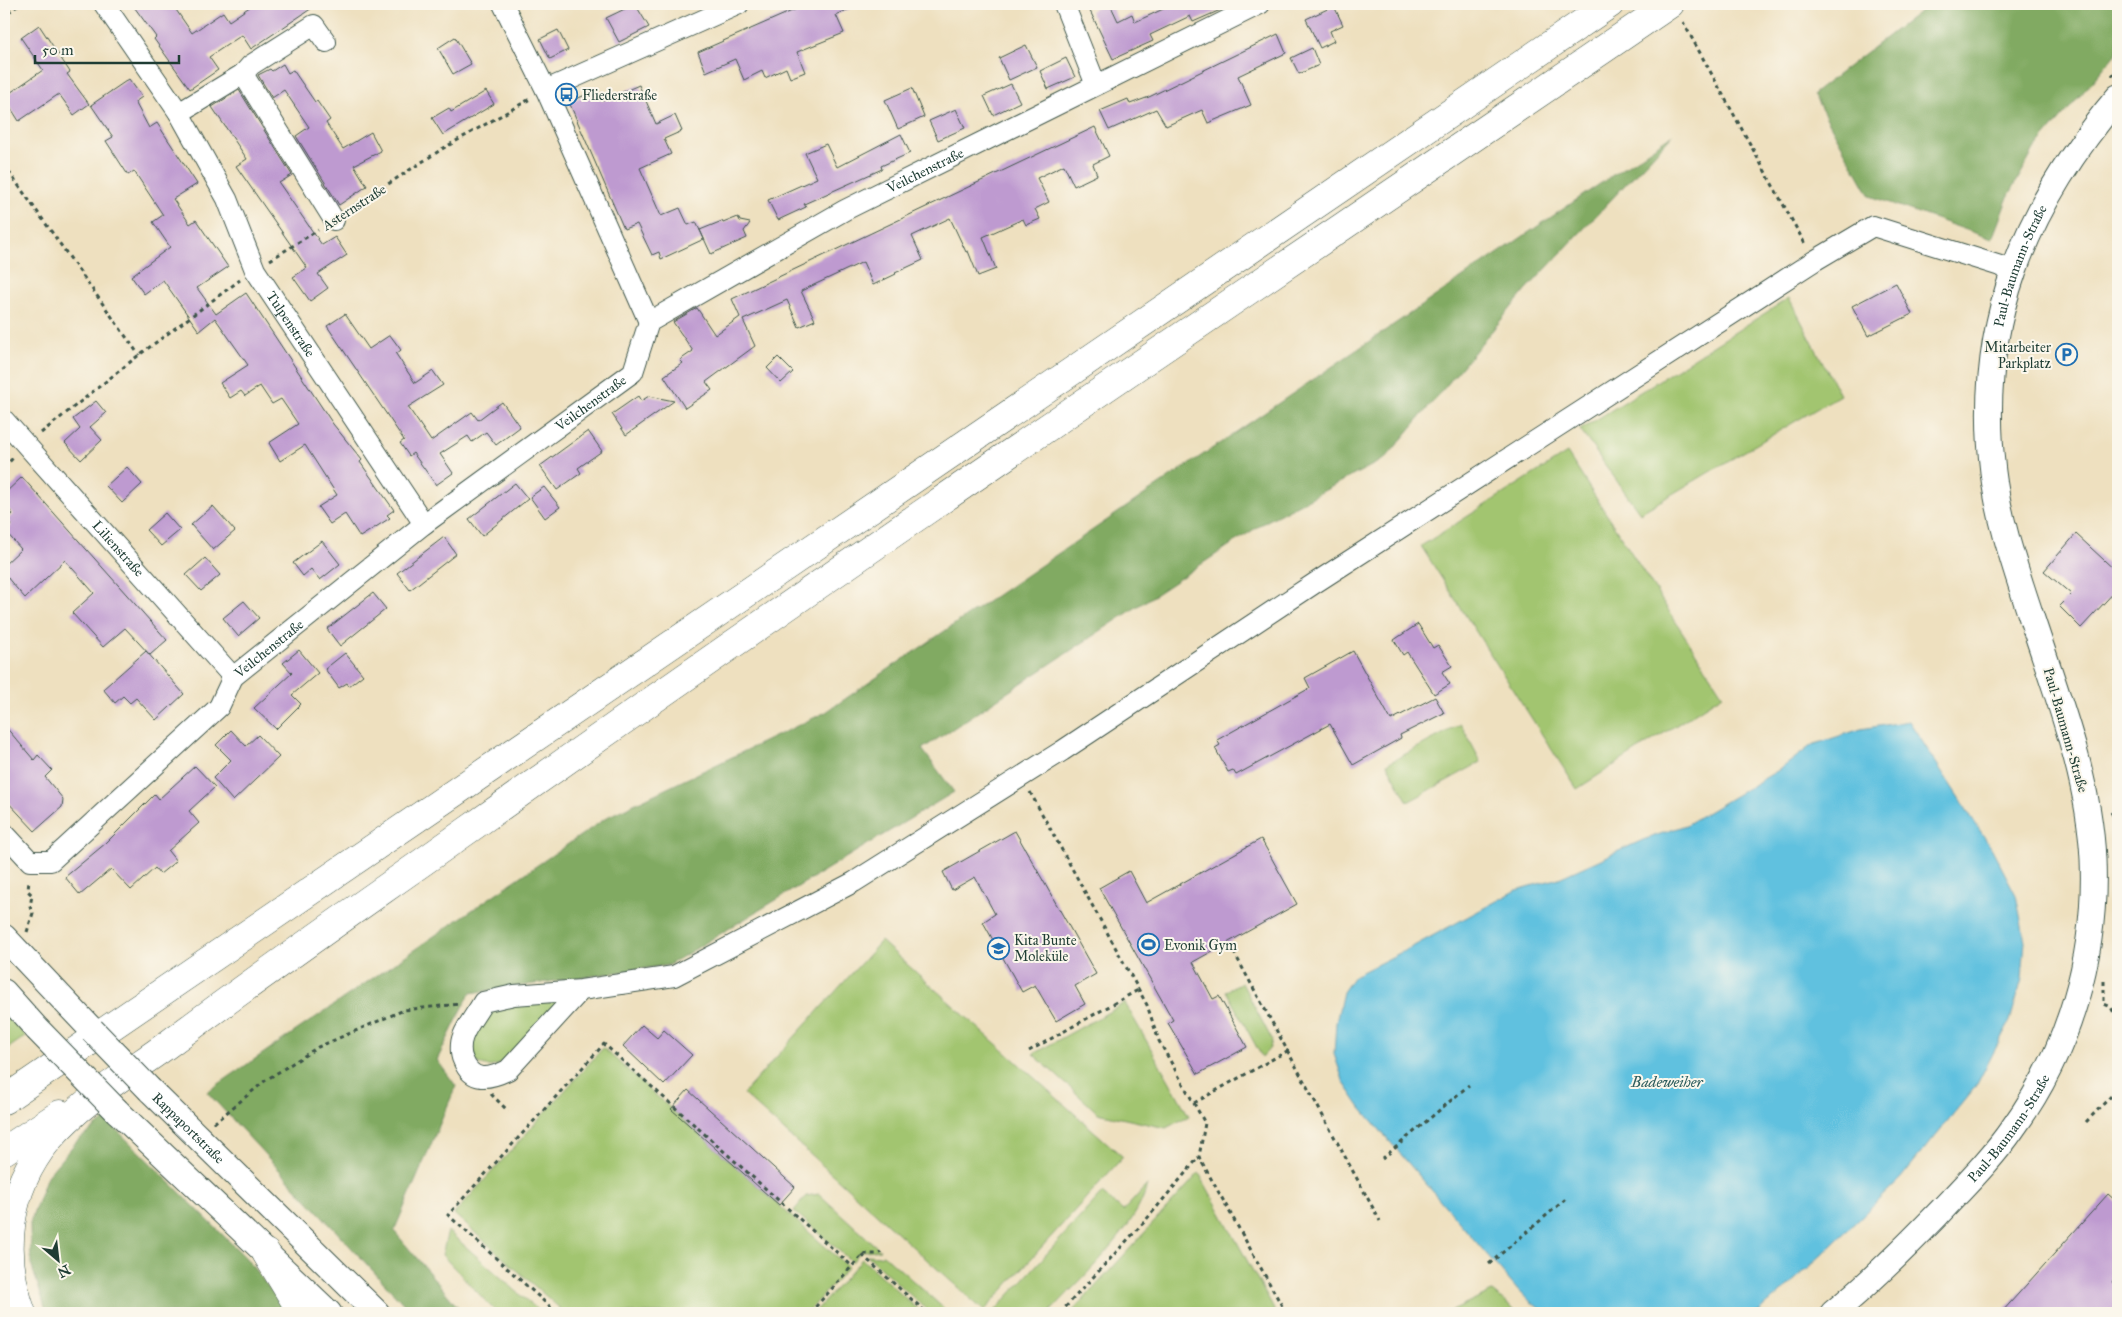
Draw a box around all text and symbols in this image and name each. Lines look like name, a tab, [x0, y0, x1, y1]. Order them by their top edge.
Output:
scale bar	[35, 32, 179, 64]
text: 50 m	[42, 41, 74, 59]
bus stop icon: Fliederstraße	[554, 83, 578, 107]
place label: Fliederstraße	[582, 87, 657, 104]
street label: Veilchenstraße	[883, 144, 967, 197]
street label: Asternstraße	[318, 180, 389, 235]
street label: Paul-Baumann-Straße	[1990, 202, 2051, 328]
street label: Tulpenstraße	[263, 288, 319, 361]
place label: Mitarbeiter Parkplatz	[1984, 339, 2052, 372]
parking icon: Mitarbeiter Parkplatz	[2055, 343, 2079, 367]
street label: Veilchenstraße	[551, 372, 630, 435]
street label: Lilienstraße	[89, 517, 148, 580]
street label: Veilchenstraße	[230, 616, 307, 682]
street label: Paul-Baumann-Straße	[2040, 666, 2092, 795]
place label: Kita Bunte Moleküle	[1014, 932, 1077, 965]
sports icon: Evonik Gym	[1136, 933, 1160, 957]
school or university icon: Kita Bunte Moleküle	[986, 936, 1010, 960]
place label: Evonik Gym	[1164, 937, 1237, 954]
street label: Paul-Baumann-Straße	[1964, 1071, 2054, 1186]
water label: Badeweiher	[1630, 1073, 1703, 1091]
street label: Rappaportstraße	[149, 1089, 228, 1167]
north arrow	[32, 1234, 82, 1284]
text: N	[55, 1261, 73, 1281]

